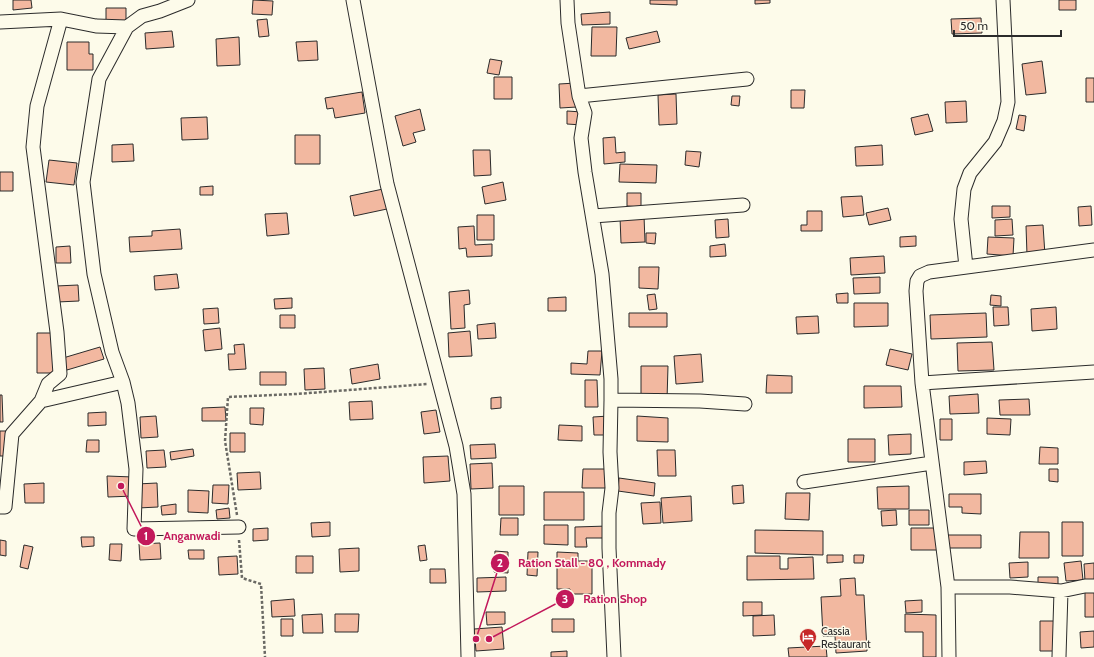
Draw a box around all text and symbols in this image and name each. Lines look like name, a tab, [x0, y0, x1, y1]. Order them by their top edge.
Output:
scale bar	[954, 12, 1061, 38]
text: 50 m	[960, 18, 988, 33]
callout: Anganwadi	[136, 524, 229, 548]
text: 1	[144, 528, 148, 543]
text: Anganwadi	[164, 528, 221, 543]
callout: Ration Stall - 80 , Kommady	[490, 551, 674, 575]
text: 2	[497, 555, 503, 570]
text: Ration Stall - 80 , Kommady	[518, 555, 667, 570]
callout: Ration Shop	[555, 587, 654, 611]
text: 3	[562, 591, 568, 606]
text: Ration Shop	[583, 591, 647, 606]
place label: Cassia Restaurant	[821, 624, 871, 651]
hotel icon: Cassia Restaurant	[798, 627, 818, 652]

